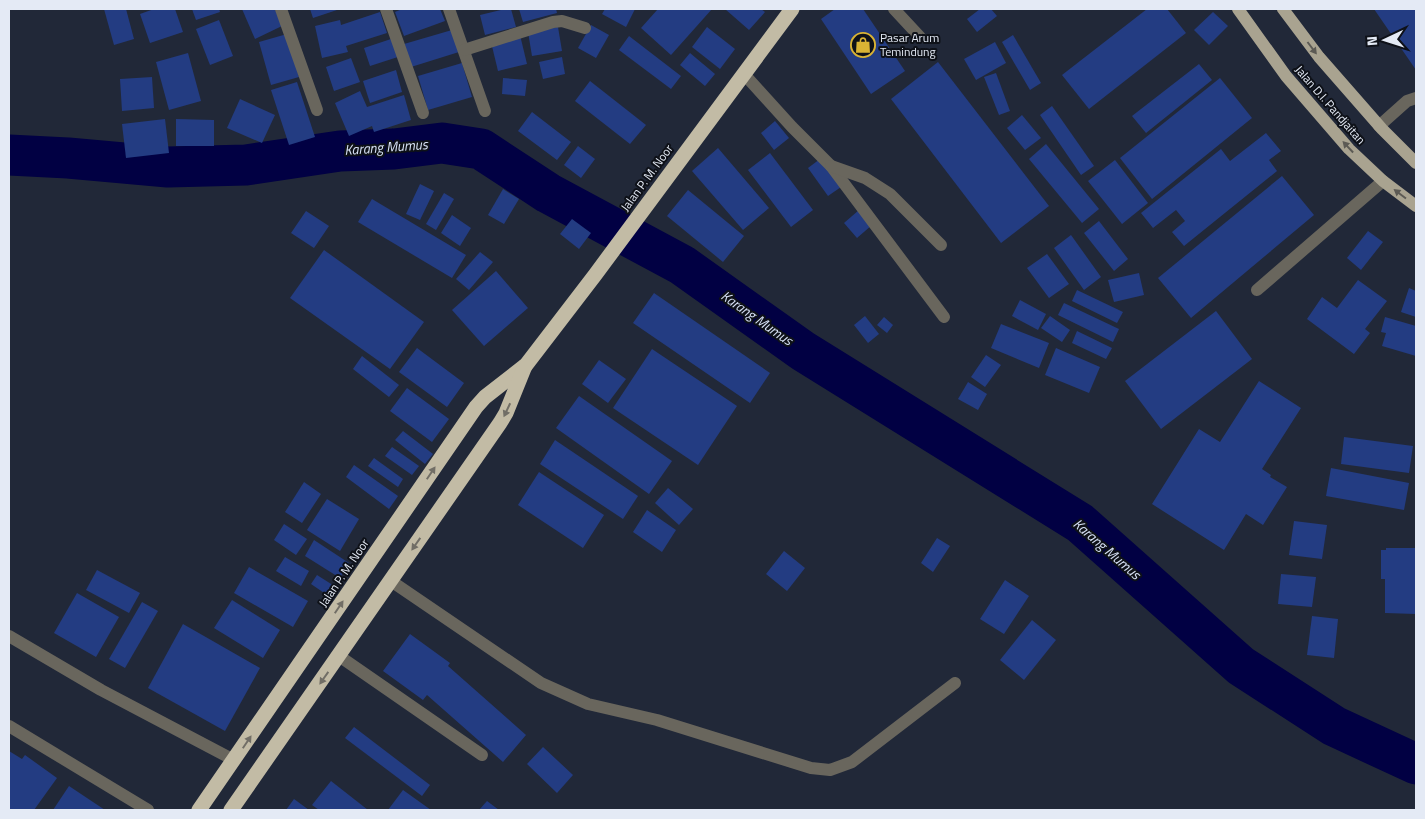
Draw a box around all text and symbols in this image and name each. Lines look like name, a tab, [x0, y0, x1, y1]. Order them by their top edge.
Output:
north arrow	[1360, 15, 1410, 65]
place label: Pasar Arum Temindung	[880, 28, 939, 61]
shop icon: Pasar Arum Temindung	[850, 32, 876, 58]
text: N	[1361, 35, 1382, 47]
one-way arrow	[1307, 41, 1317, 55]
street label: Jalan D.I. Pandjaitan	[1291, 61, 1370, 148]
water label: Karang Mumus	[344, 133, 429, 160]
street label: Jalan P. M. Noor	[616, 140, 677, 215]
one-way arrow	[1342, 142, 1354, 154]
one-way arrow	[1394, 188, 1407, 199]
water label: Karang Mumus	[717, 285, 798, 351]
one-way arrow	[503, 403, 511, 417]
one-way arrow	[426, 467, 436, 480]
water label: Karang Mumus	[1069, 513, 1147, 585]
street label: Jalan P. M. Noor	[314, 535, 374, 611]
one-way arrow	[411, 537, 421, 551]
one-way arrow	[334, 601, 344, 614]
one-way arrow	[319, 671, 329, 685]
one-way arrow	[242, 735, 252, 748]

